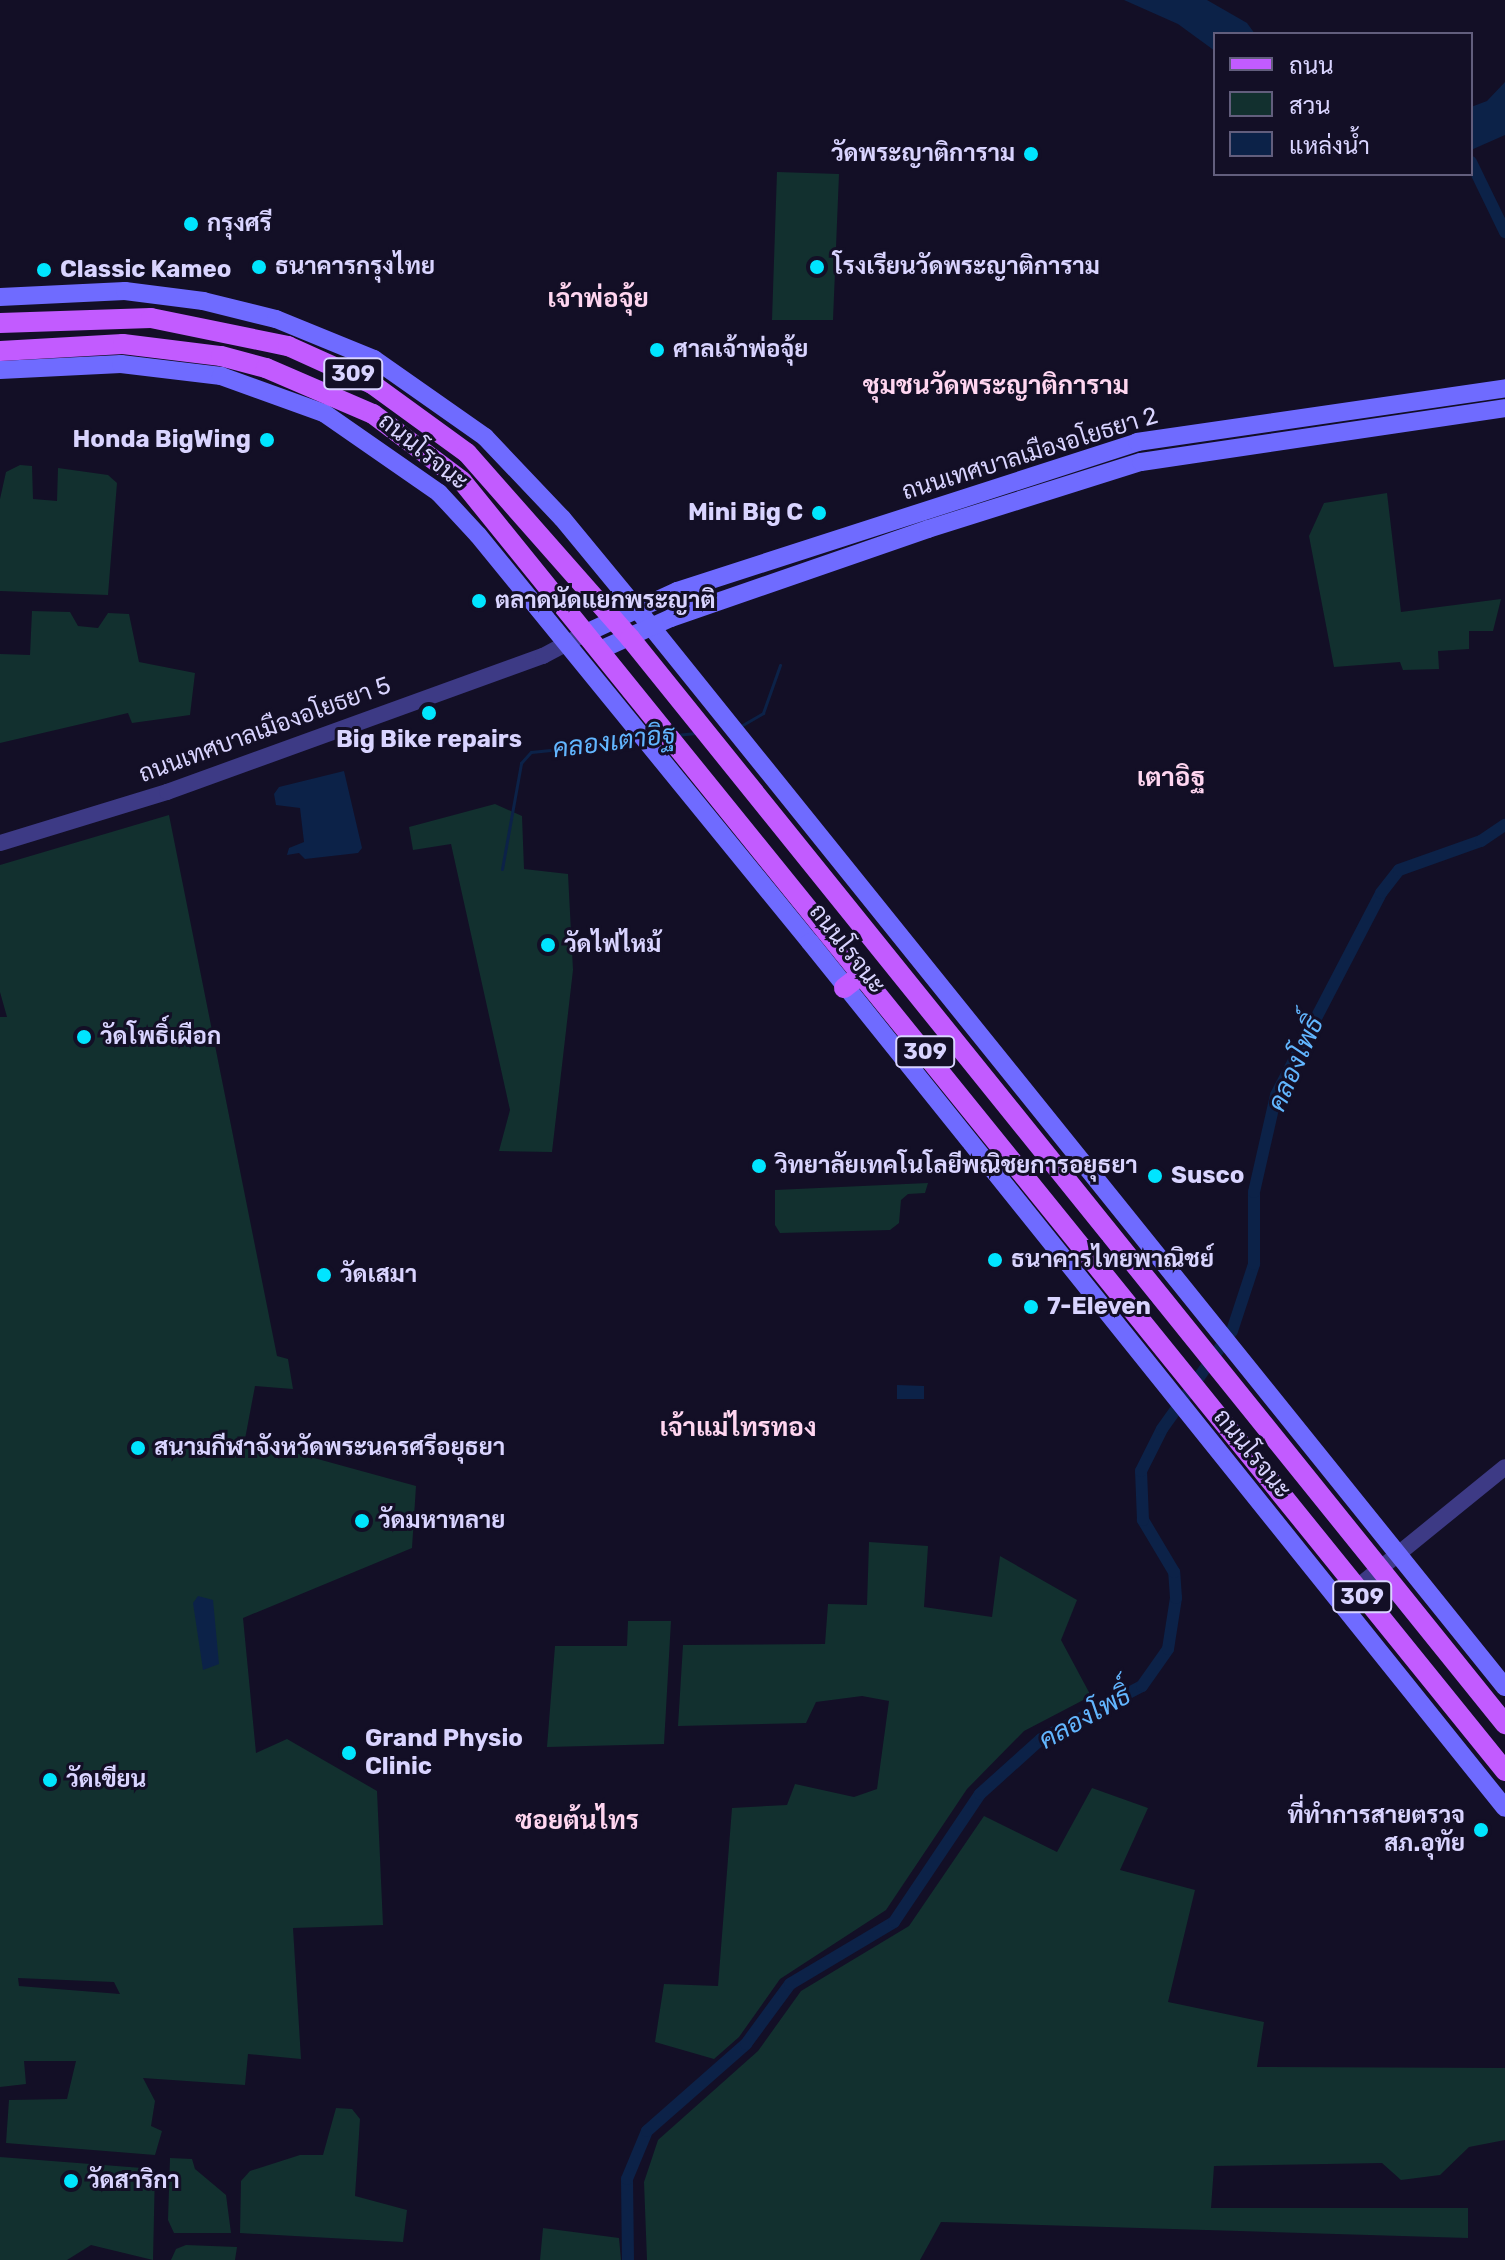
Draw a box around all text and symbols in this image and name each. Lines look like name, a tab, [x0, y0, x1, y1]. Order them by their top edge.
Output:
legend	[1213, 32, 1473, 176]
text: ถนน	[1289, 52, 1334, 80]
text: สวน	[1289, 92, 1331, 120]
text: แหล่งน้ำ	[1289, 132, 1370, 160]
place label: วัดพระญาติการาม	[831, 140, 1015, 168]
marker: วัดพระญาติการาม	[1022, 145, 1040, 163]
place label: กรุงศรี	[207, 210, 272, 238]
marker: กรุงศรี	[182, 215, 200, 233]
place label: ธนาคารกรุงไทย	[275, 253, 435, 281]
place label: โรงเรียนวัดพระญาติการาม	[833, 253, 1100, 281]
place label: Classic Kameo	[60, 256, 231, 284]
marker: ธนาคารกรุงไทย	[250, 258, 268, 276]
marker: โรงเรียนวัดพระญาติการาม	[808, 258, 826, 276]
marker: Classic Kameo	[35, 261, 53, 279]
district label: เจ้าพ่อจุ้ย	[547, 283, 649, 315]
place label: ศาลเจ้าพ่อจุ้ย	[673, 336, 808, 364]
marker: ศาลเจ้าพ่อจุ้ย	[648, 341, 666, 359]
road number: 309	[323, 356, 383, 392]
district label: ชุมชนวัดพระญาติการาม	[863, 370, 1129, 402]
street label: ถนนเทศบาลเมืองอโยธยา 2	[899, 401, 1161, 507]
street label: ถนนโรจนะ	[372, 407, 474, 497]
place label: Honda BigWing	[72, 426, 251, 454]
marker: Honda BigWing	[258, 431, 276, 449]
place label: Mini Big C	[688, 499, 803, 527]
marker: Mini Big C	[810, 504, 828, 522]
place label: ตลาดนัดแยกพระญาติ	[495, 587, 716, 615]
marker: ตลาดนัดแยกพระญาติ	[470, 592, 488, 610]
street label: ถนนเทศบาลเมืองอโยธยา 5	[135, 671, 395, 789]
marker: Big Bike repairs	[420, 704, 438, 722]
water label: คลองเตาอิฐ	[551, 719, 677, 765]
place label: Big Bike repairs	[336, 726, 522, 754]
district label: เตาอิฐ	[1137, 762, 1205, 794]
street label: ถนนโรจนะ	[803, 898, 891, 1000]
place label: วัดไฟไหม้	[564, 931, 661, 959]
marker: วัดไฟไหม้	[539, 936, 557, 954]
water label: คลองโพธิ์	[1261, 1012, 1331, 1116]
place label: วัดโพธิ์เผือก	[100, 1023, 221, 1051]
marker: วัดโพธิ์เผือก	[75, 1028, 93, 1046]
road number: 309	[895, 1034, 955, 1070]
place label: วิทยาลัยเทคโนโลยีพณิชยการอยุธยา	[775, 1152, 1138, 1180]
marker: วิทยาลัยเทคโนโลยีพณิชยการอยุธยา	[750, 1157, 768, 1175]
place label: Susco	[1171, 1162, 1244, 1190]
marker: Susco	[1146, 1167, 1164, 1185]
place label: ธนาคารไทยพาณิชย์	[1011, 1246, 1214, 1274]
marker: ธนาคารไทยพาณิชย์	[986, 1251, 1004, 1269]
place label: วัดเสมา	[340, 1261, 417, 1289]
marker: วัดเสมา	[315, 1266, 333, 1284]
place label: 7-Eleven	[1047, 1293, 1151, 1321]
marker: 7-Eleven	[1022, 1298, 1040, 1316]
street label: ถนนโรจนะ	[1207, 1403, 1297, 1505]
district label: เจ้าแม่ไทรทอง	[659, 1412, 817, 1444]
place label: สนามกีฬาจังหวัดพระนครศรีอยุธยา	[154, 1434, 505, 1462]
marker: สนามกีฬาจังหวัดพระนครศรีอยุธยา	[129, 1439, 147, 1457]
place label: วัดมหาทลาย	[378, 1507, 505, 1535]
marker: วัดมหาทลาย	[353, 1512, 371, 1530]
road number: 309	[1332, 1579, 1392, 1615]
water label: คลองโพธิ์	[1033, 1680, 1137, 1756]
place label: Grand Physio Clinic	[365, 1725, 523, 1781]
marker: Grand Physio Clinic	[340, 1744, 358, 1762]
place label: วัดเขียน	[66, 1766, 146, 1794]
marker: วัดเขียน	[41, 1771, 59, 1789]
place label: ที่ทำการสายตรวจ สภ.อุทัย	[1287, 1802, 1465, 1858]
district label: ซอยต้นไทร	[515, 1805, 639, 1837]
marker: ที่ทำการสายตรวจ สภ.อุทัย	[1472, 1821, 1490, 1839]
place label: วัดสาริกา	[87, 2167, 180, 2195]
marker: วัดสาริกา	[62, 2172, 80, 2190]

